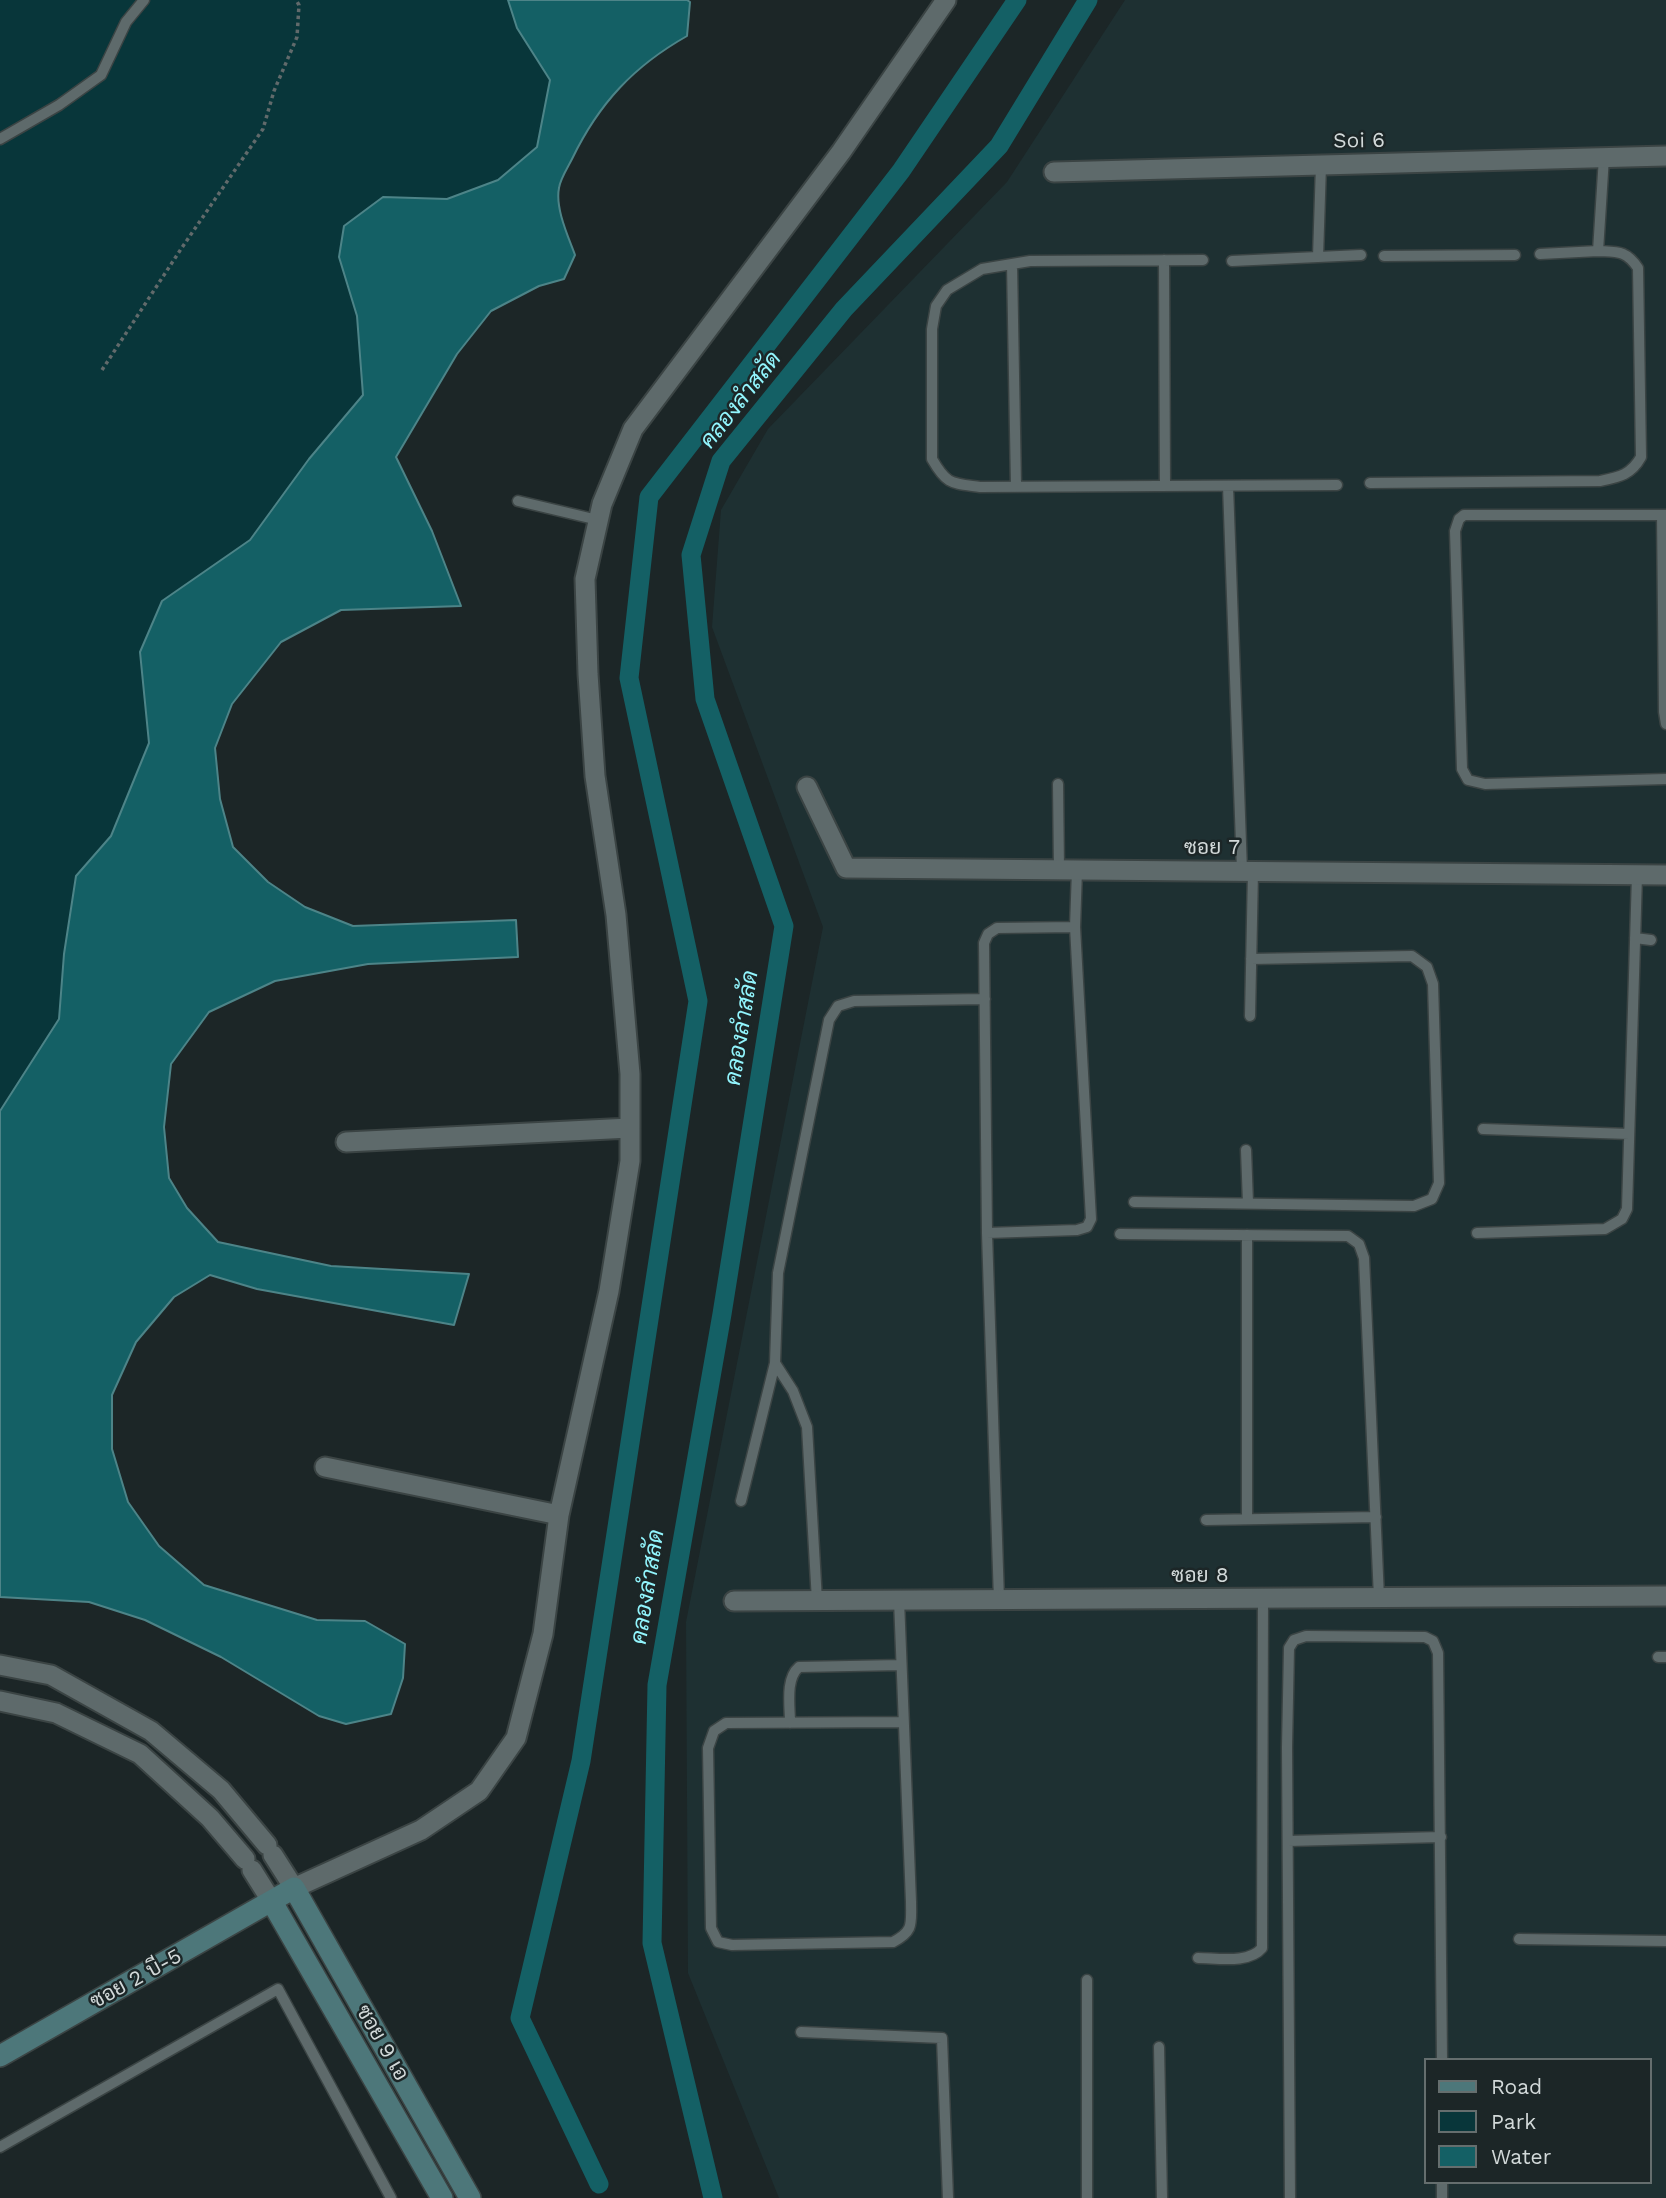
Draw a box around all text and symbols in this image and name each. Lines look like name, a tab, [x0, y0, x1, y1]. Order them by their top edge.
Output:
street label: Soi 6	[1333, 128, 1385, 154]
water label: คลองลำสลัด	[694, 346, 788, 454]
street label: ซอย 7	[1184, 835, 1240, 861]
water label: คลองลำสลัด	[719, 969, 765, 1087]
water label: คลองลำสลัด	[625, 1528, 671, 1646]
street label: ซอย 8	[1171, 1563, 1229, 1589]
street label: ซอย 2 บี-5	[86, 1944, 186, 2014]
street label: ซอย 9 เอ	[350, 2001, 414, 2085]
legend	[1424, 2058, 1652, 2184]
text: Road	[1491, 2074, 1542, 2099]
text: Park	[1491, 2109, 1536, 2134]
text: Water	[1491, 2144, 1551, 2169]

